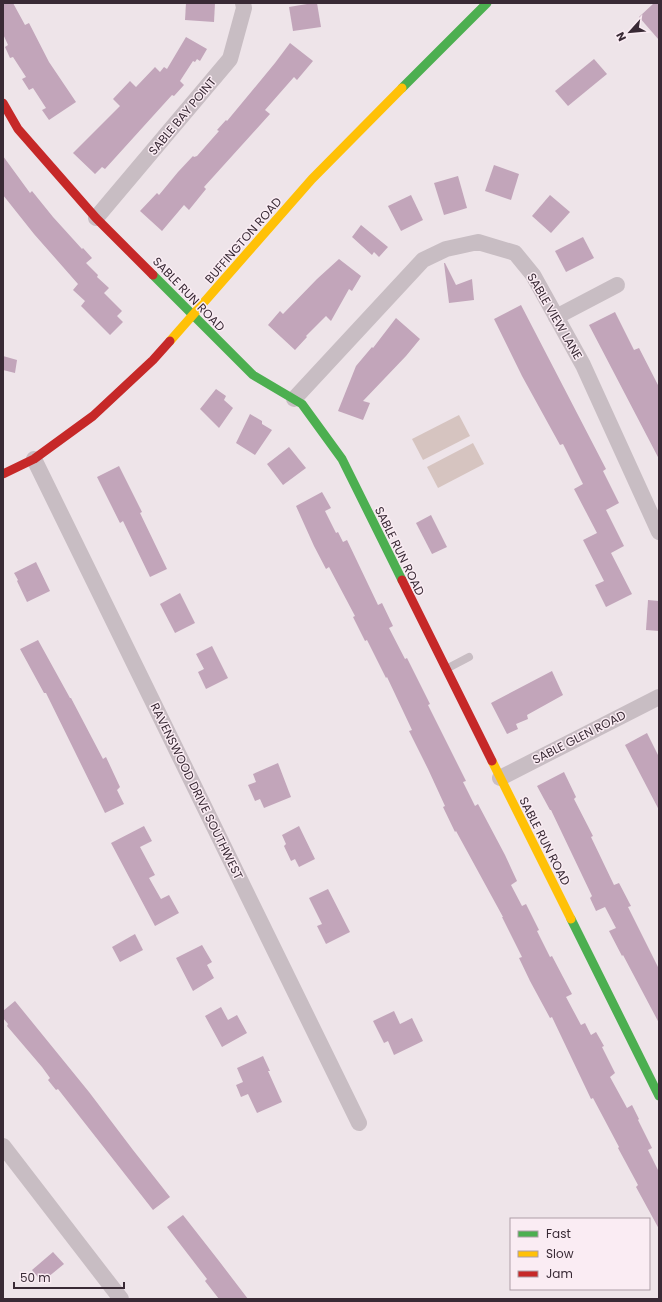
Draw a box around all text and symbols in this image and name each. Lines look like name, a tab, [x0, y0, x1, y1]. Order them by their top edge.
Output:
north arrow	[610, 12, 650, 52]
text: N	[612, 29, 630, 44]
street label: SABLE BAY POINT	[144, 73, 220, 159]
street label: BUFFINGTON ROAD	[201, 193, 285, 287]
street label: SABLE RUN ROAD	[149, 253, 229, 335]
street label: SABLE VIEW LANE	[523, 270, 587, 362]
street label: SABLE RUN ROAD	[371, 504, 429, 598]
street label: RAVENSWOOD DRIVE SOUTHWEST	[147, 700, 247, 883]
street label: SABLE GLEN ROAD	[529, 706, 629, 768]
street label: SABLE RUN ROAD	[515, 794, 575, 888]
legend	[510, 1218, 650, 1290]
text: Fast	[546, 1225, 571, 1242]
text: Slow	[546, 1245, 574, 1262]
scale bar	[14, 1264, 124, 1290]
text: Jam	[546, 1265, 573, 1282]
text: 50 m	[20, 1269, 51, 1286]

